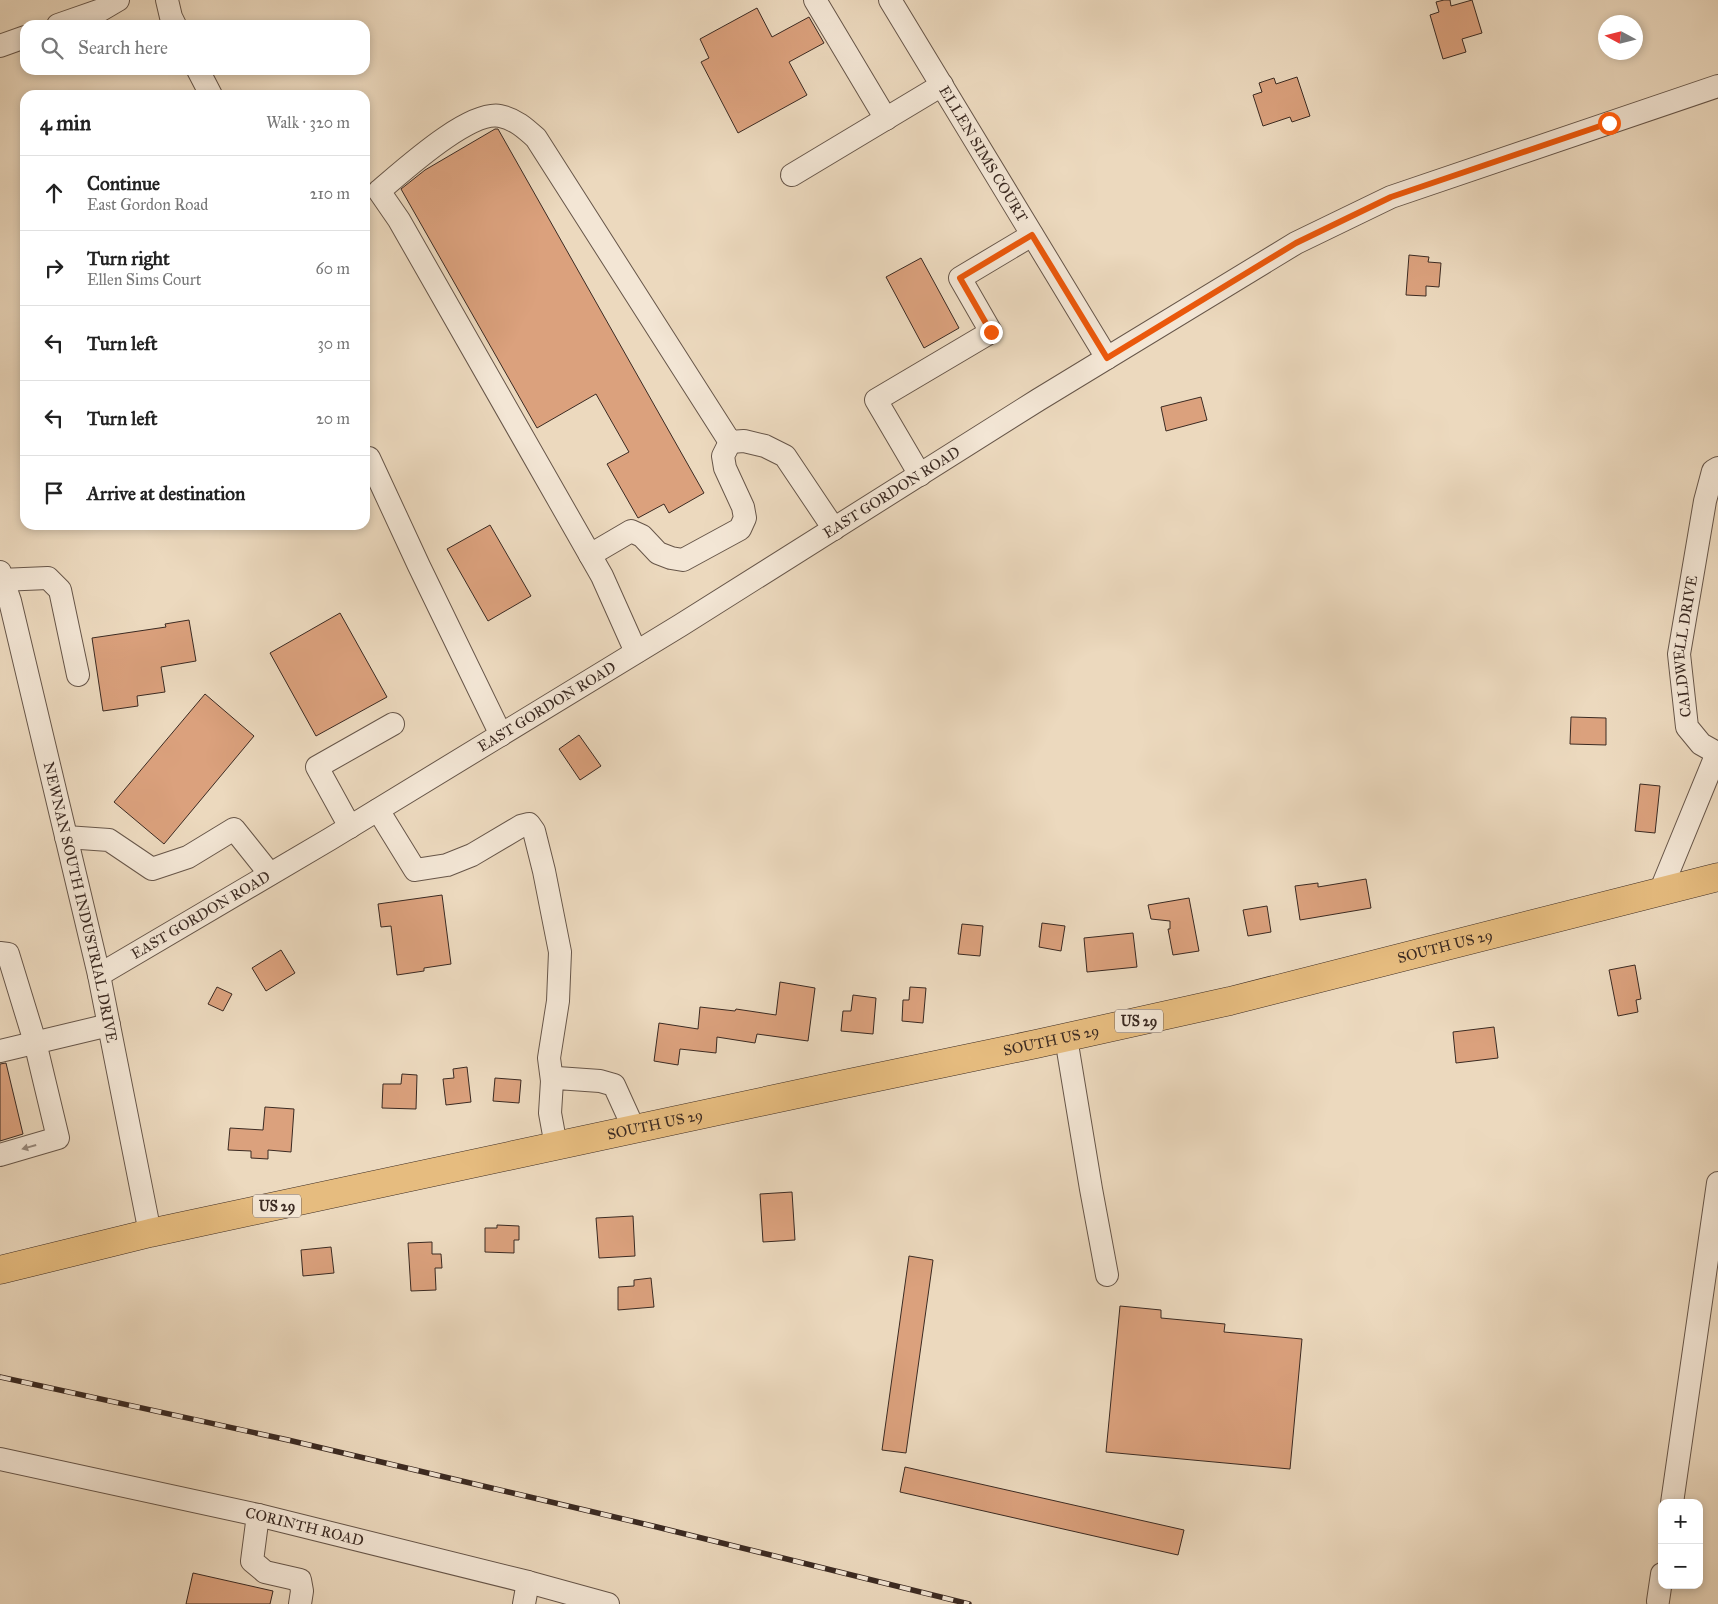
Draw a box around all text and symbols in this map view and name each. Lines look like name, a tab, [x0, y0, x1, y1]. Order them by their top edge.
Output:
north arrow	[1598, 15, 1643, 60]
search box	[20, 20, 370, 75]
icon: search	[38, 34, 66, 62]
text: Search here	[78, 36, 168, 59]
street label: ELLEN SIMS COURT	[935, 83, 1031, 225]
text: 4 min	[40, 110, 91, 136]
route start	[1598, 112, 1621, 135]
text: Walk · 320 m	[266, 113, 350, 132]
text: Continue	[87, 172, 160, 195]
icon: ahead	[40, 179, 68, 207]
text: 210 m	[310, 184, 350, 203]
text: East Gordon Road	[87, 195, 208, 214]
text: Turn right	[87, 247, 170, 270]
icon: right	[40, 254, 68, 282]
text: 60 m	[316, 259, 350, 278]
text: Ellen Sims Court	[87, 270, 201, 289]
route end	[980, 321, 1003, 344]
icon: left	[40, 329, 68, 357]
text: Turn left	[87, 332, 157, 355]
text: 30 m	[317, 334, 350, 353]
icon: left	[40, 404, 68, 432]
text: Turn left	[87, 407, 157, 430]
text: 20 m	[316, 409, 350, 428]
street label: EAST GORDON ROAD	[820, 442, 963, 542]
icon: arrive	[40, 479, 68, 507]
text: Arrive at destination	[87, 482, 245, 505]
street label: CALDWELL DRIVE	[1670, 574, 1701, 718]
street label: EAST GORDON ROAD	[475, 658, 619, 756]
street label: NEWNAN SOUTH INDUSTRIAL DRIVE	[40, 760, 121, 1044]
street label: EAST GORDON ROAD	[128, 867, 274, 963]
street label: SOUTH US 29	[1396, 926, 1494, 967]
road number: US 29	[1115, 1009, 1163, 1032]
street label: SOUTH US 29	[1002, 1021, 1101, 1060]
street label: SOUTH US 29	[606, 1106, 705, 1144]
one-way arrow	[21, 1143, 36, 1151]
road number: US 29	[253, 1194, 301, 1218]
map controls	[1658, 1499, 1703, 1589]
button: +	[1658, 1499, 1703, 1544]
street label: CORINTH ROAD	[244, 1504, 366, 1550]
button: −	[1658, 1544, 1703, 1589]

